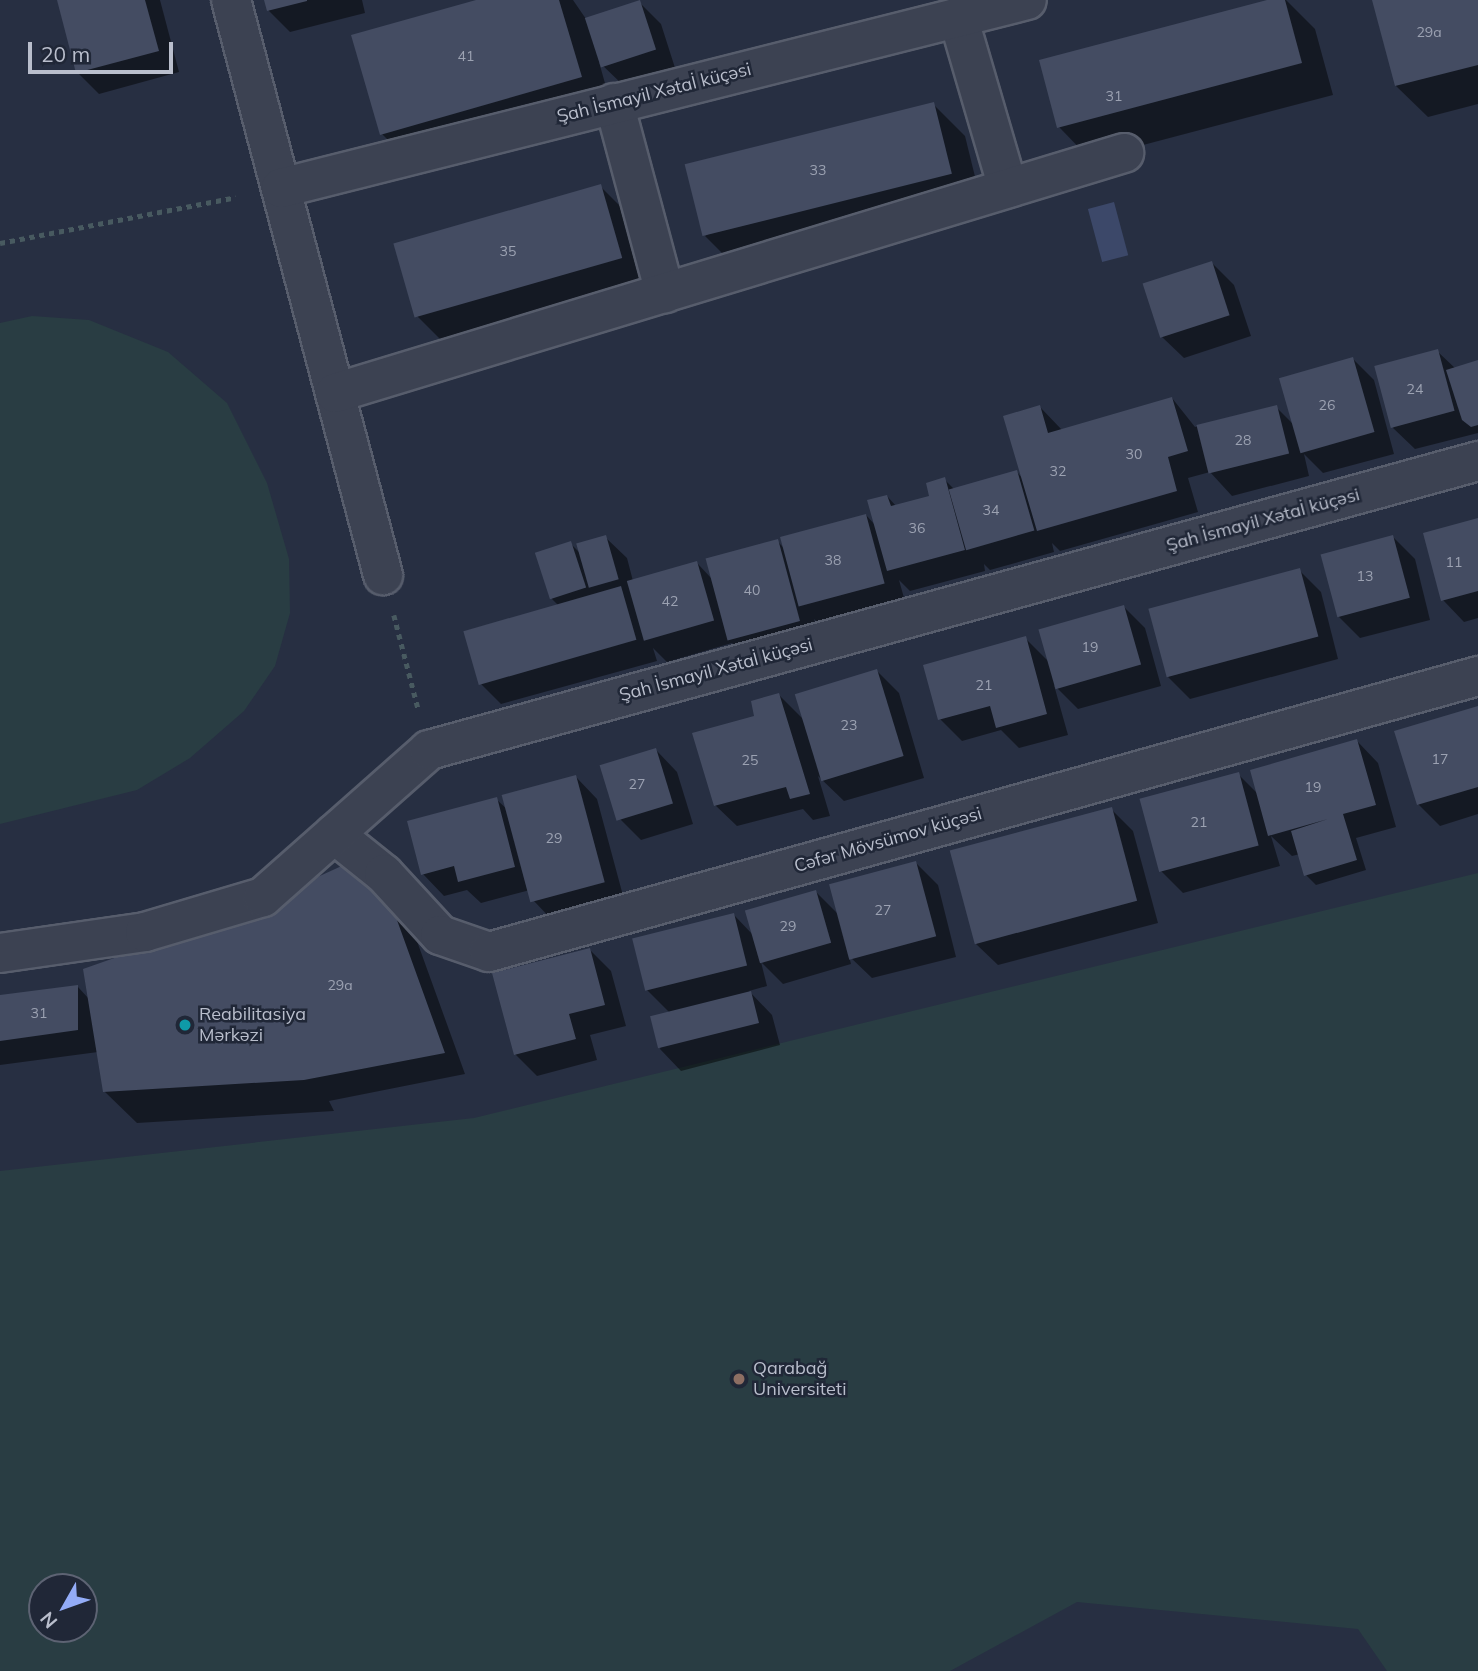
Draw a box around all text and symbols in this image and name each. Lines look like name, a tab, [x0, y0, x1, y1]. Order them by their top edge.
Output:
house number: 29a	[1416, 24, 1442, 40]
scale bar	[32, 28, 177, 72]
text: 20 m	[41, 41, 90, 67]
house number: 41	[458, 48, 474, 64]
street label: Şah İsmayil Xətaİ küçəsi	[555, 58, 753, 128]
house number: 31	[1106, 88, 1122, 104]
house number: 33	[810, 162, 826, 178]
house number: 35	[500, 243, 516, 259]
house number: 24	[1407, 381, 1423, 397]
house number: 26	[1319, 397, 1335, 413]
house number: 28	[1235, 432, 1251, 448]
house number: 30	[1126, 446, 1142, 462]
house number: 32	[1050, 463, 1066, 479]
street label: Şah İsmayil Xətaİ küçəsi	[1164, 484, 1362, 556]
house number: 34	[983, 502, 999, 518]
house number: 36	[909, 520, 925, 536]
house number: 38	[825, 552, 841, 568]
house number: 11	[1446, 554, 1462, 570]
house number: 13	[1357, 568, 1373, 584]
house number: 40	[744, 582, 760, 598]
house number: 42	[662, 593, 678, 609]
street label: Şah İsmayil Xətaİ küçəsi	[617, 634, 815, 706]
house number: 19	[1082, 639, 1098, 655]
house number: 21	[976, 677, 992, 693]
house number: 23	[841, 717, 857, 733]
house number: 17	[1432, 751, 1448, 767]
house number: 25	[742, 752, 758, 768]
house number: 27	[629, 776, 645, 792]
house number: 19	[1305, 779, 1321, 795]
street label: Cəfər Mövsümov küçəsi	[792, 803, 984, 877]
house number: 21	[1191, 814, 1207, 830]
house number: 29	[546, 830, 562, 846]
house number: 27	[875, 902, 891, 918]
house number: 29	[780, 918, 796, 934]
house number: 29a	[327, 977, 353, 993]
place label: Reabilitasiya Mərkəzi	[199, 1004, 306, 1046]
house number: 31	[31, 1005, 47, 1021]
marker: Reabilitasiya Mərkəzi	[177, 1017, 193, 1033]
place label: Qarabağ Universiteti	[753, 1358, 846, 1400]
marker: Qarabağ Universiteti	[731, 1371, 747, 1387]
north arrow	[28, 1573, 98, 1643]
text: N	[35, 1607, 62, 1633]

